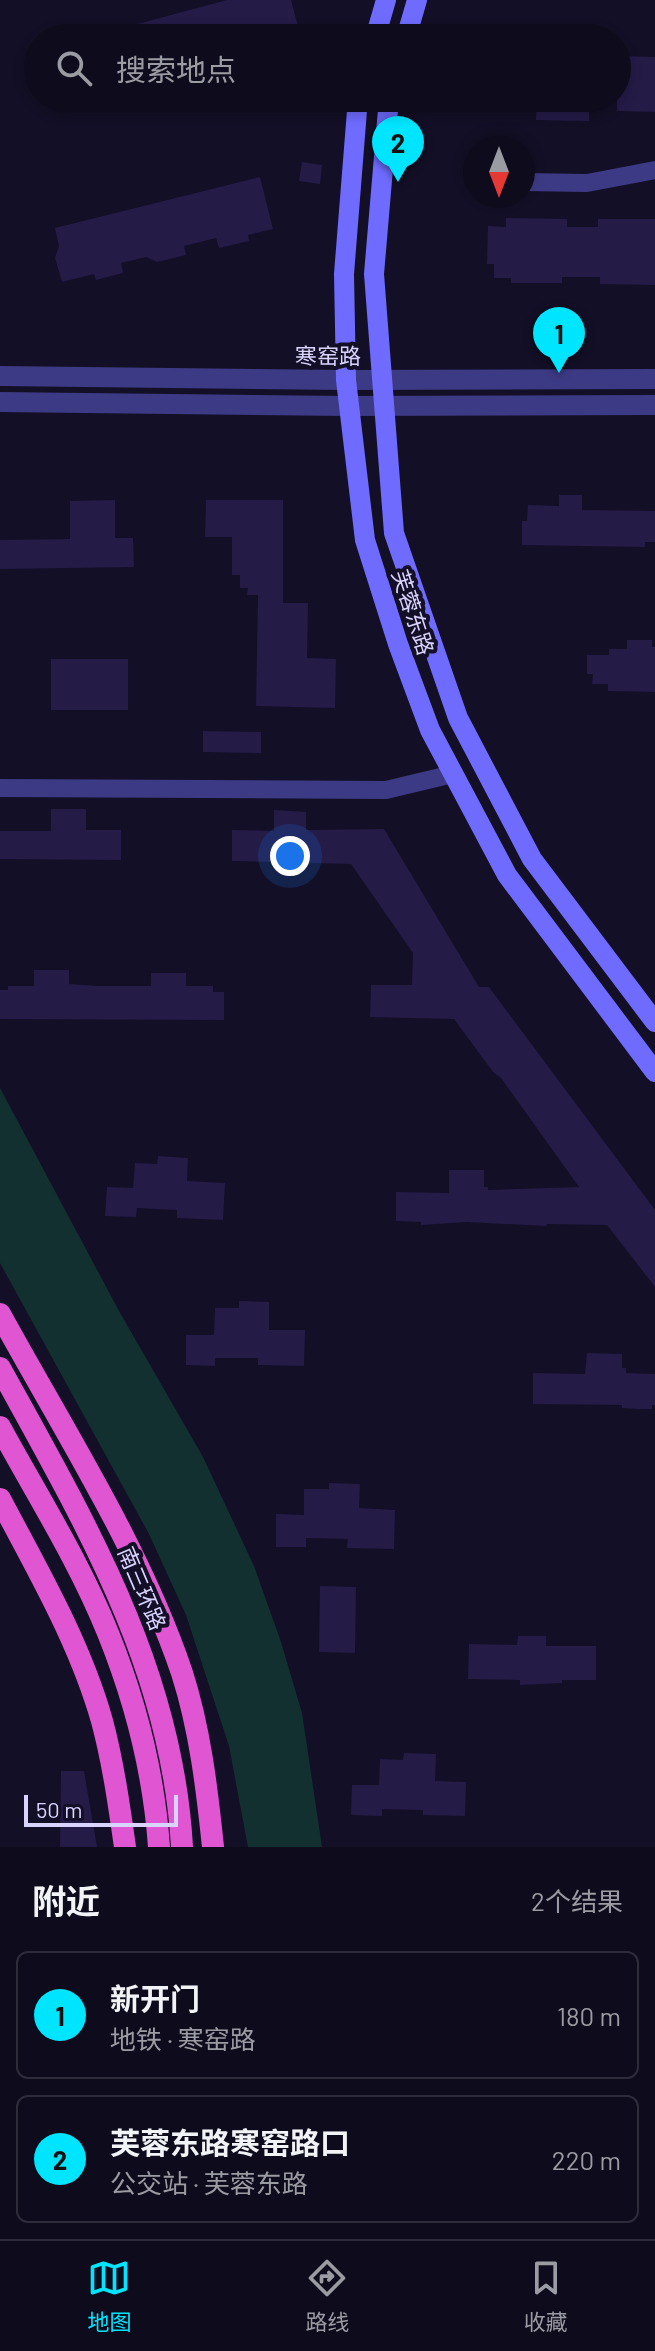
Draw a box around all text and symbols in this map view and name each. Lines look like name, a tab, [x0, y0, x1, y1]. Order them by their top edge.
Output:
search box	[24, 24, 631, 112]
icon: search	[52, 46, 96, 90]
text: 搜索地点	[116, 51, 236, 87]
pin: 2	[372, 116, 424, 182]
north arrow	[463, 136, 535, 208]
pin: 1	[533, 307, 585, 373]
street label: 寒窑路	[295, 342, 361, 368]
street label: 芙蓉东路	[388, 566, 440, 658]
your location	[270, 836, 310, 876]
street label: 南三环路	[114, 1542, 172, 1634]
scale bar	[24, 1791, 178, 1827]
text: 50 m	[36, 1796, 82, 1822]
text: 附近	[32, 1880, 100, 1921]
text: 2个结果	[531, 1885, 623, 1916]
text: 新开门	[110, 1980, 200, 2016]
text: 1	[55, 2000, 65, 2031]
text: 180 m	[557, 2000, 621, 2031]
text: 地铁 · 寒窑路	[110, 2023, 256, 2054]
text: 芙蓉东路寒窑路口	[110, 2124, 350, 2160]
text: 2	[53, 2144, 67, 2175]
text: 220 m	[552, 2144, 621, 2175]
text: 公交站 · 芙蓉东路	[110, 2167, 308, 2198]
tab: 地图	[87, 2256, 131, 2336]
tab: 路线	[305, 2256, 350, 2336]
tab: 收藏	[524, 2256, 568, 2336]

